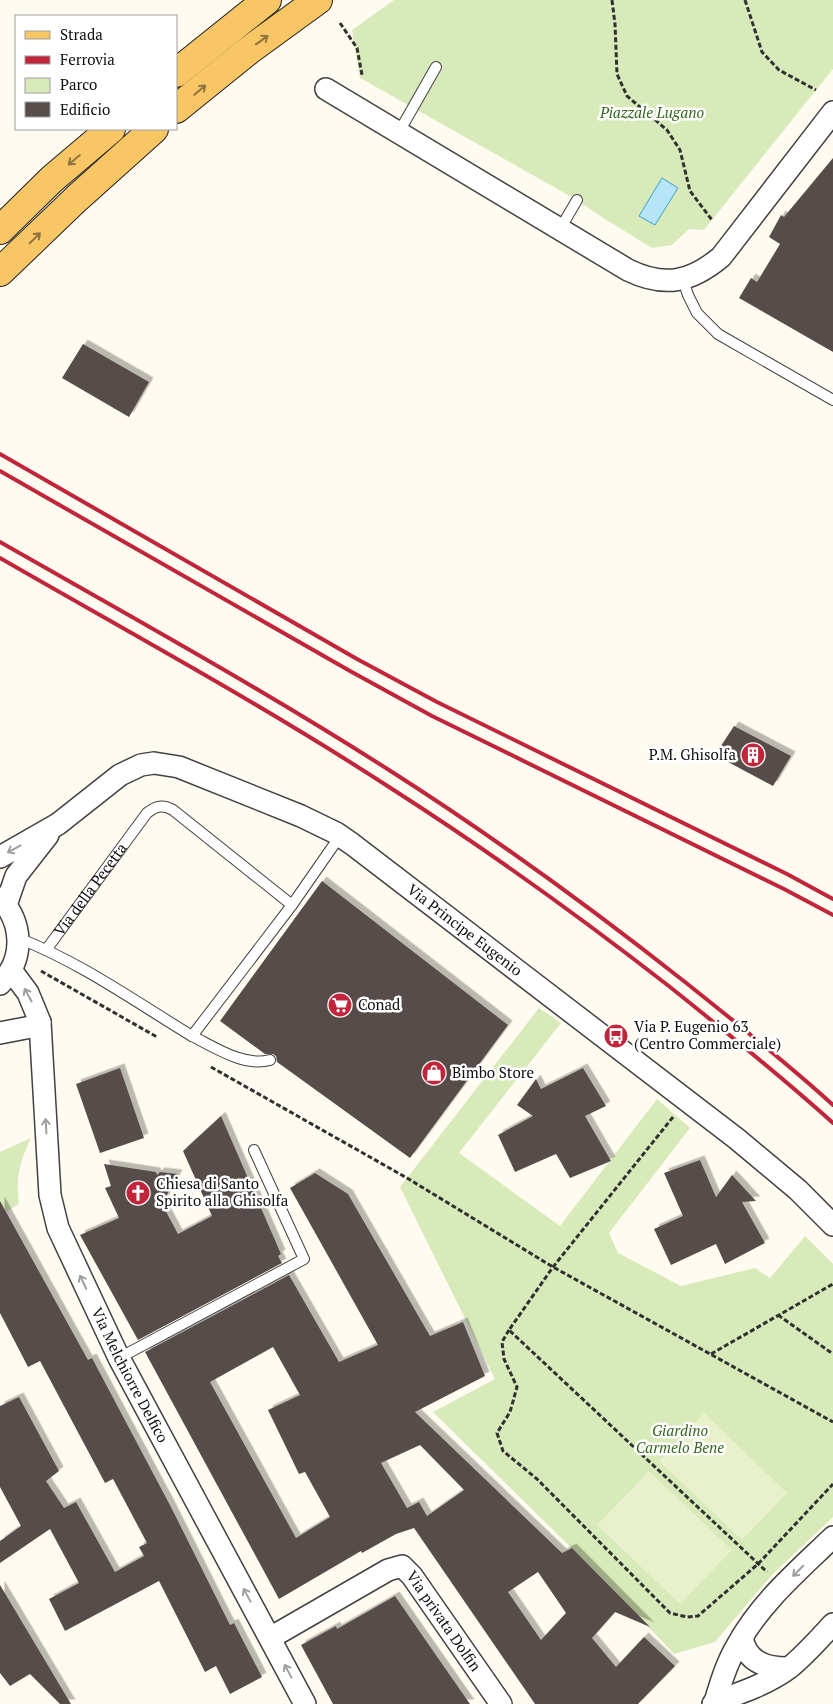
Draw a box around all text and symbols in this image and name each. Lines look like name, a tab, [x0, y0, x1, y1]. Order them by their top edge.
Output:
legend	[15, 15, 178, 130]
text: Strada	[60, 24, 103, 44]
one-way arrow	[255, 35, 269, 45]
text: Ferrovia	[60, 49, 115, 69]
text: Parco	[60, 74, 97, 94]
one-way arrow	[193, 84, 206, 95]
text: Edificio	[60, 99, 110, 119]
park label: Piazzale Lugano	[599, 102, 704, 122]
one-way arrow	[68, 155, 81, 166]
one-way arrow	[29, 232, 42, 244]
building icon: P.M. Ghisolfa	[740, 742, 766, 768]
place label: P.M. Ghisolfa	[649, 744, 736, 764]
street label: Via della Pecetta	[49, 838, 131, 940]
one-way arrow	[7, 844, 22, 854]
street label: Via Principe Eugenio	[403, 879, 527, 980]
one-way arrow	[23, 987, 33, 1002]
supermarket icon: Conad	[327, 992, 353, 1018]
place label: Conad	[358, 994, 400, 1014]
place label: Via P. Eugenio 63 (Centro Commerciale)	[634, 1016, 781, 1053]
bus stop icon: Via P. Eugenio 63 (Centro Commerciale)	[603, 1023, 629, 1049]
shop icon: Bimbo Store	[421, 1060, 447, 1086]
place label: Bimbo Store	[452, 1062, 534, 1082]
one-way arrow	[41, 1119, 50, 1135]
place label: Chiesa di Santo Spirito alla Ghisolfa	[156, 1173, 289, 1210]
church icon: Chiesa di Santo Spirito alla Ghisolfa	[125, 1180, 151, 1206]
one-way arrow	[78, 1275, 88, 1290]
street label: Via Melchiorre Delfico	[88, 1304, 174, 1446]
park label: Giardino Carmelo Bene	[636, 1420, 724, 1457]
one-way arrow	[792, 1565, 805, 1577]
street label: Via privata Dolfin	[402, 1566, 486, 1675]
one-way arrow	[242, 1587, 252, 1602]
one-way arrow	[283, 1663, 293, 1678]

